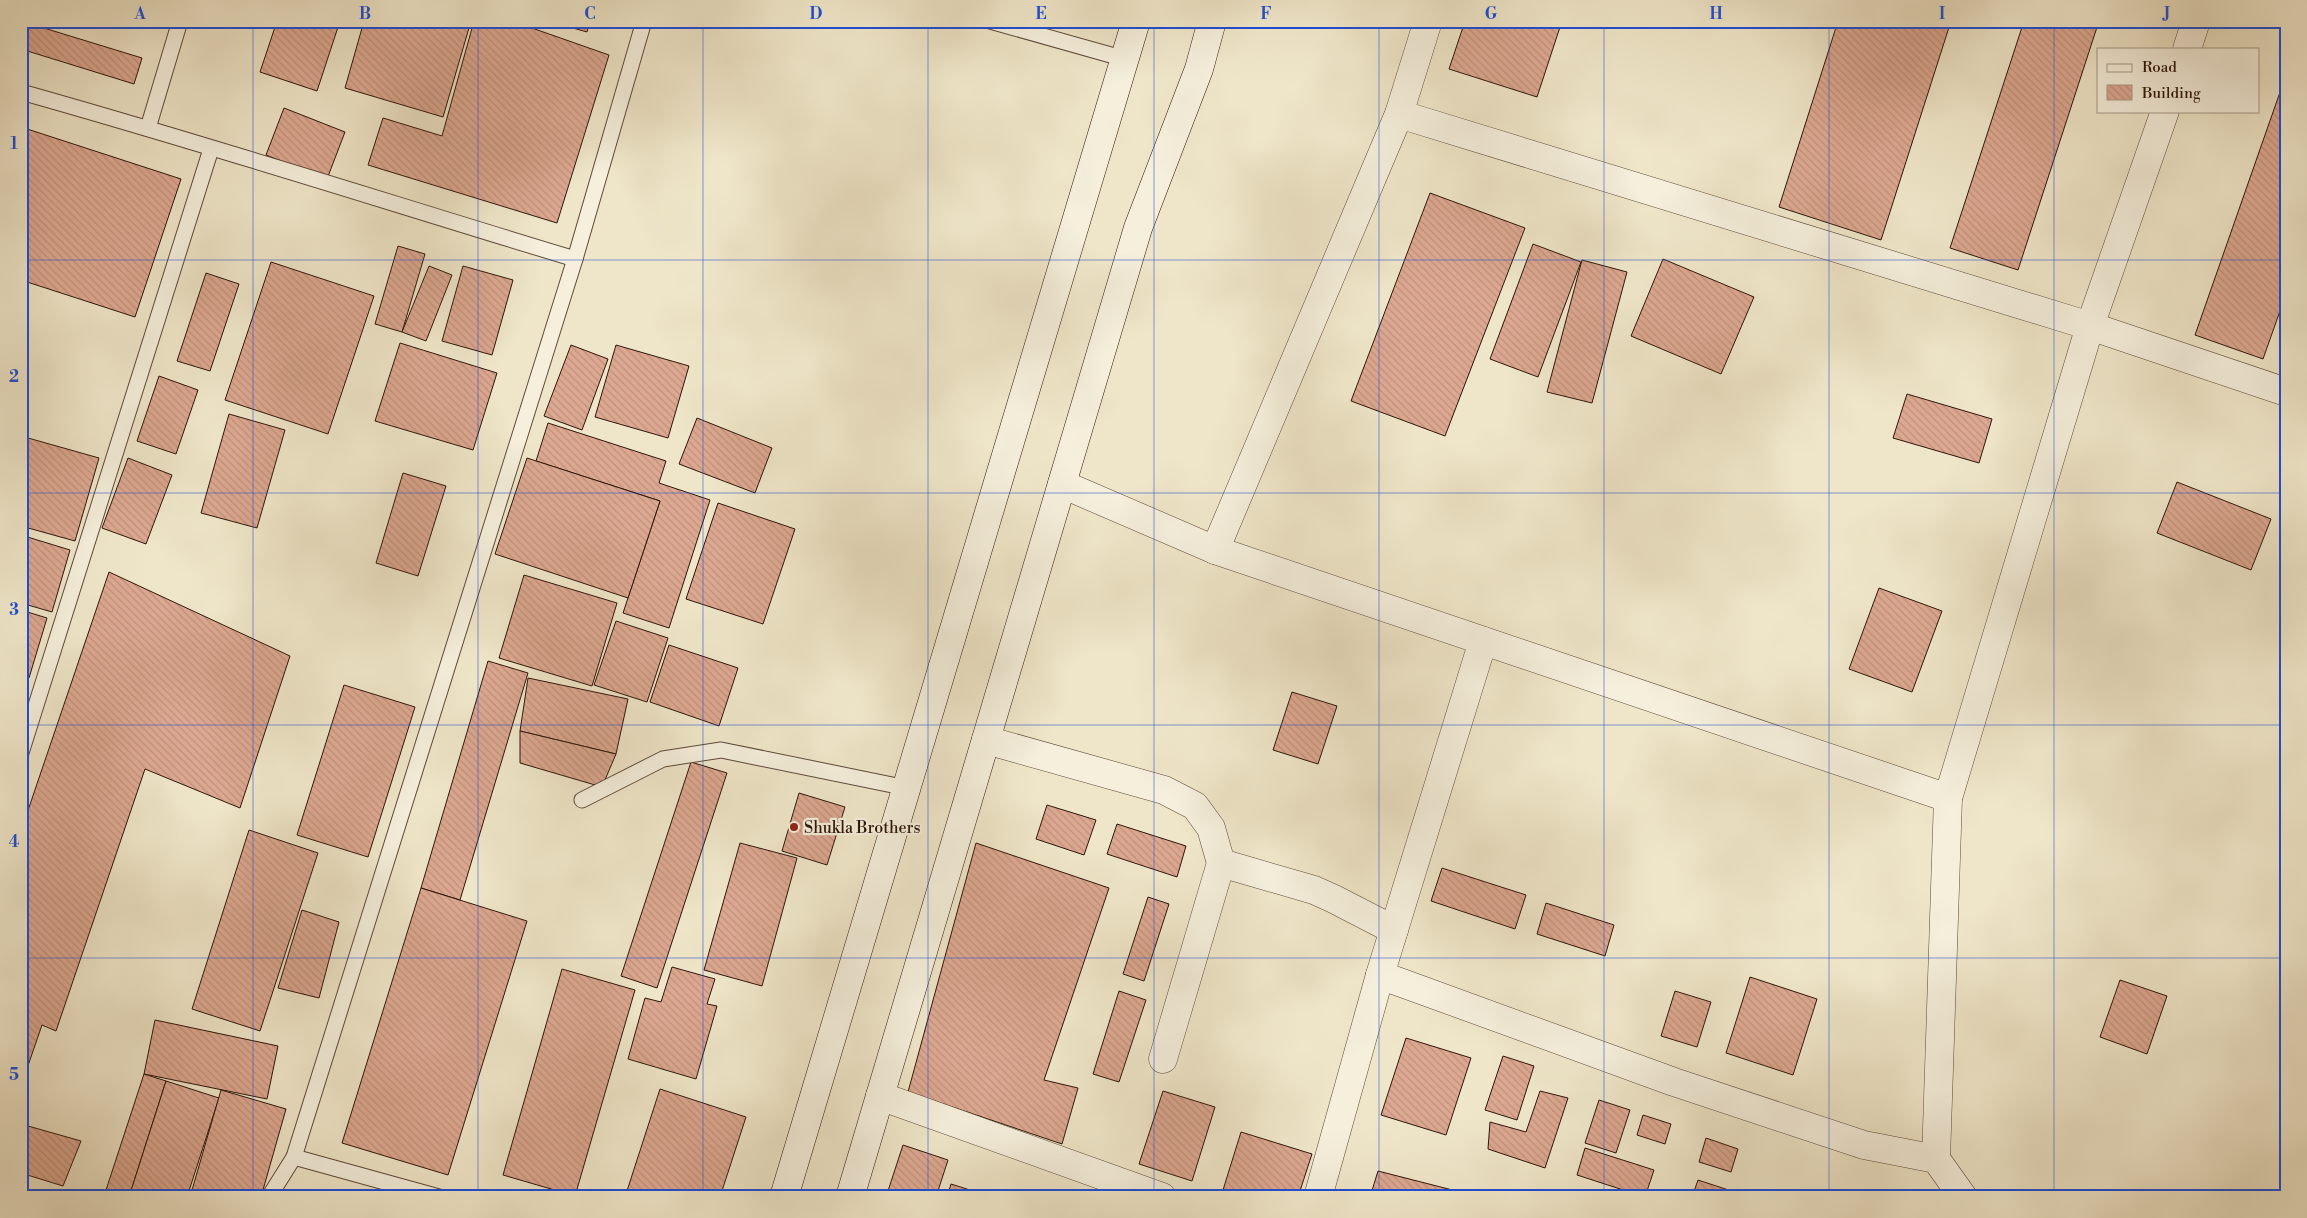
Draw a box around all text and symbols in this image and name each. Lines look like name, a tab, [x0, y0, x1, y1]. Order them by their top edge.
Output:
text: A	[133, 4, 146, 24]
text: B	[359, 4, 371, 24]
text: C	[584, 4, 596, 24]
text: D	[810, 4, 823, 24]
text: E	[1035, 4, 1047, 24]
text: F	[1260, 4, 1272, 24]
text: G	[1485, 4, 1498, 24]
text: H	[1709, 4, 1723, 24]
text: I	[1939, 4, 1945, 24]
text: J	[2162, 4, 2170, 24]
legend	[2097, 48, 2260, 112]
text: Road	[2142, 58, 2177, 77]
text: Building	[2141, 84, 2201, 103]
text: 1	[10, 134, 18, 154]
text: 2	[9, 367, 19, 387]
text: 3	[9, 600, 19, 620]
place label: Shukla Brothers	[804, 818, 921, 838]
marker: Shukla Brothers	[788, 821, 800, 833]
text: 4	[9, 832, 20, 852]
text: 5	[9, 1065, 19, 1085]

